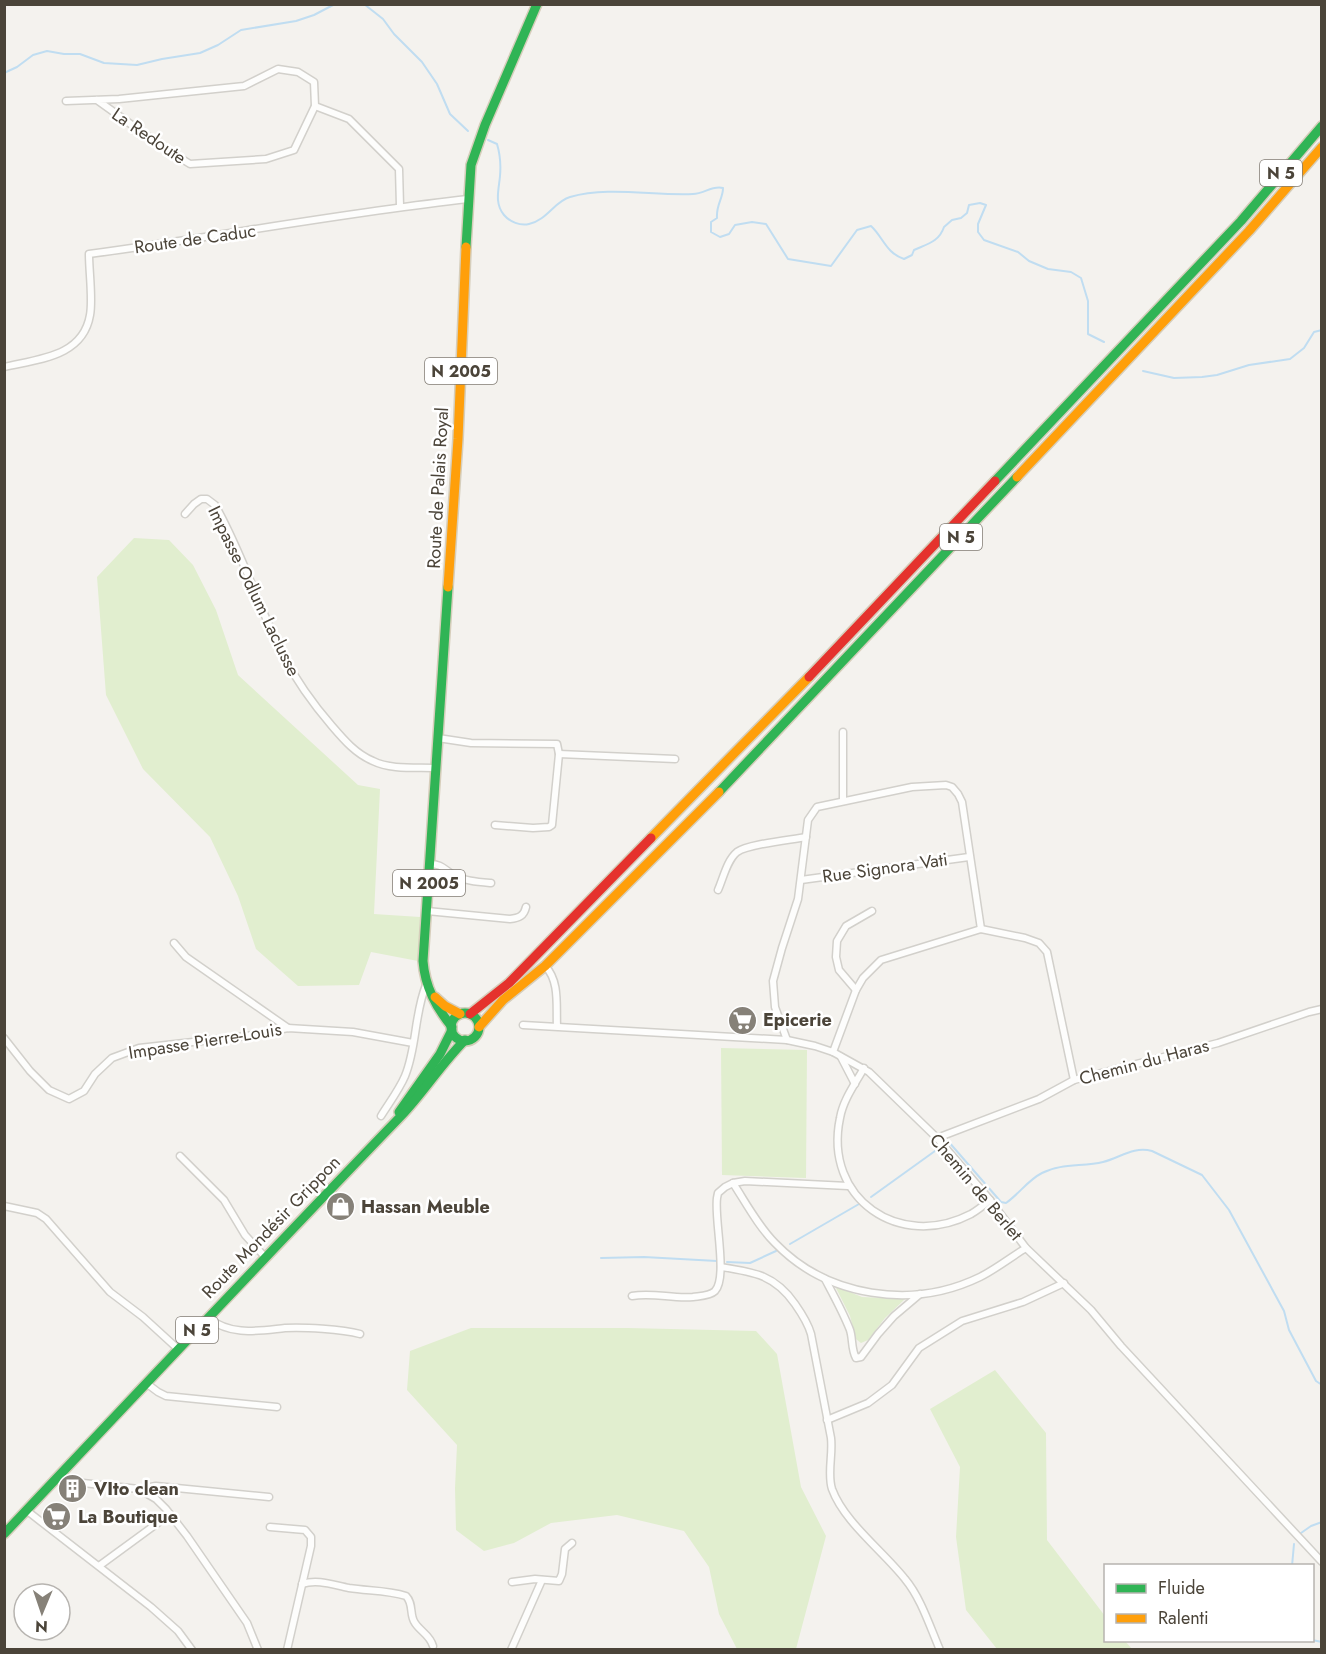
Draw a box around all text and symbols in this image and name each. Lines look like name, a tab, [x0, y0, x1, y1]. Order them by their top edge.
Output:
street label: La Redoute	[107, 102, 191, 170]
road number: N 5	[1260, 160, 1302, 186]
street label: Route de Caduc	[132, 218, 258, 260]
road number: N 2005	[425, 358, 497, 384]
street label: Route de Palais Royal	[421, 407, 455, 569]
street label: Impasse Odlum Laclusse	[201, 501, 307, 681]
road number: N 5	[940, 524, 982, 550]
street label: Rue Signora Vati	[821, 846, 949, 890]
road number: N 2005	[393, 870, 465, 896]
supermarket icon: Epicerie	[726, 1004, 758, 1036]
place label: Epicerie	[763, 1007, 832, 1033]
street label: Impasse Pierre-Louis	[127, 1016, 283, 1066]
street label: Chemin du Haras	[1076, 1032, 1212, 1092]
street label: Chemin de Berlet	[923, 1128, 1029, 1247]
street label: Route Mondésir Grippon	[196, 1150, 346, 1304]
shop icon: Hassan Meuble	[324, 1191, 356, 1223]
place label: Hassan Meuble	[361, 1194, 490, 1220]
road number: N 5	[176, 1317, 218, 1343]
building icon: VIto clean	[57, 1473, 89, 1505]
place label: VIto clean	[93, 1476, 179, 1502]
supermarket icon: La Boutique	[41, 1501, 73, 1533]
place label: La Boutique	[78, 1504, 178, 1530]
legend	[1104, 1564, 1314, 1642]
text: Fluide	[1158, 1575, 1205, 1601]
north arrow	[12, 1582, 72, 1642]
text: Ralenti	[1158, 1605, 1209, 1631]
text: N	[35, 1615, 48, 1638]

